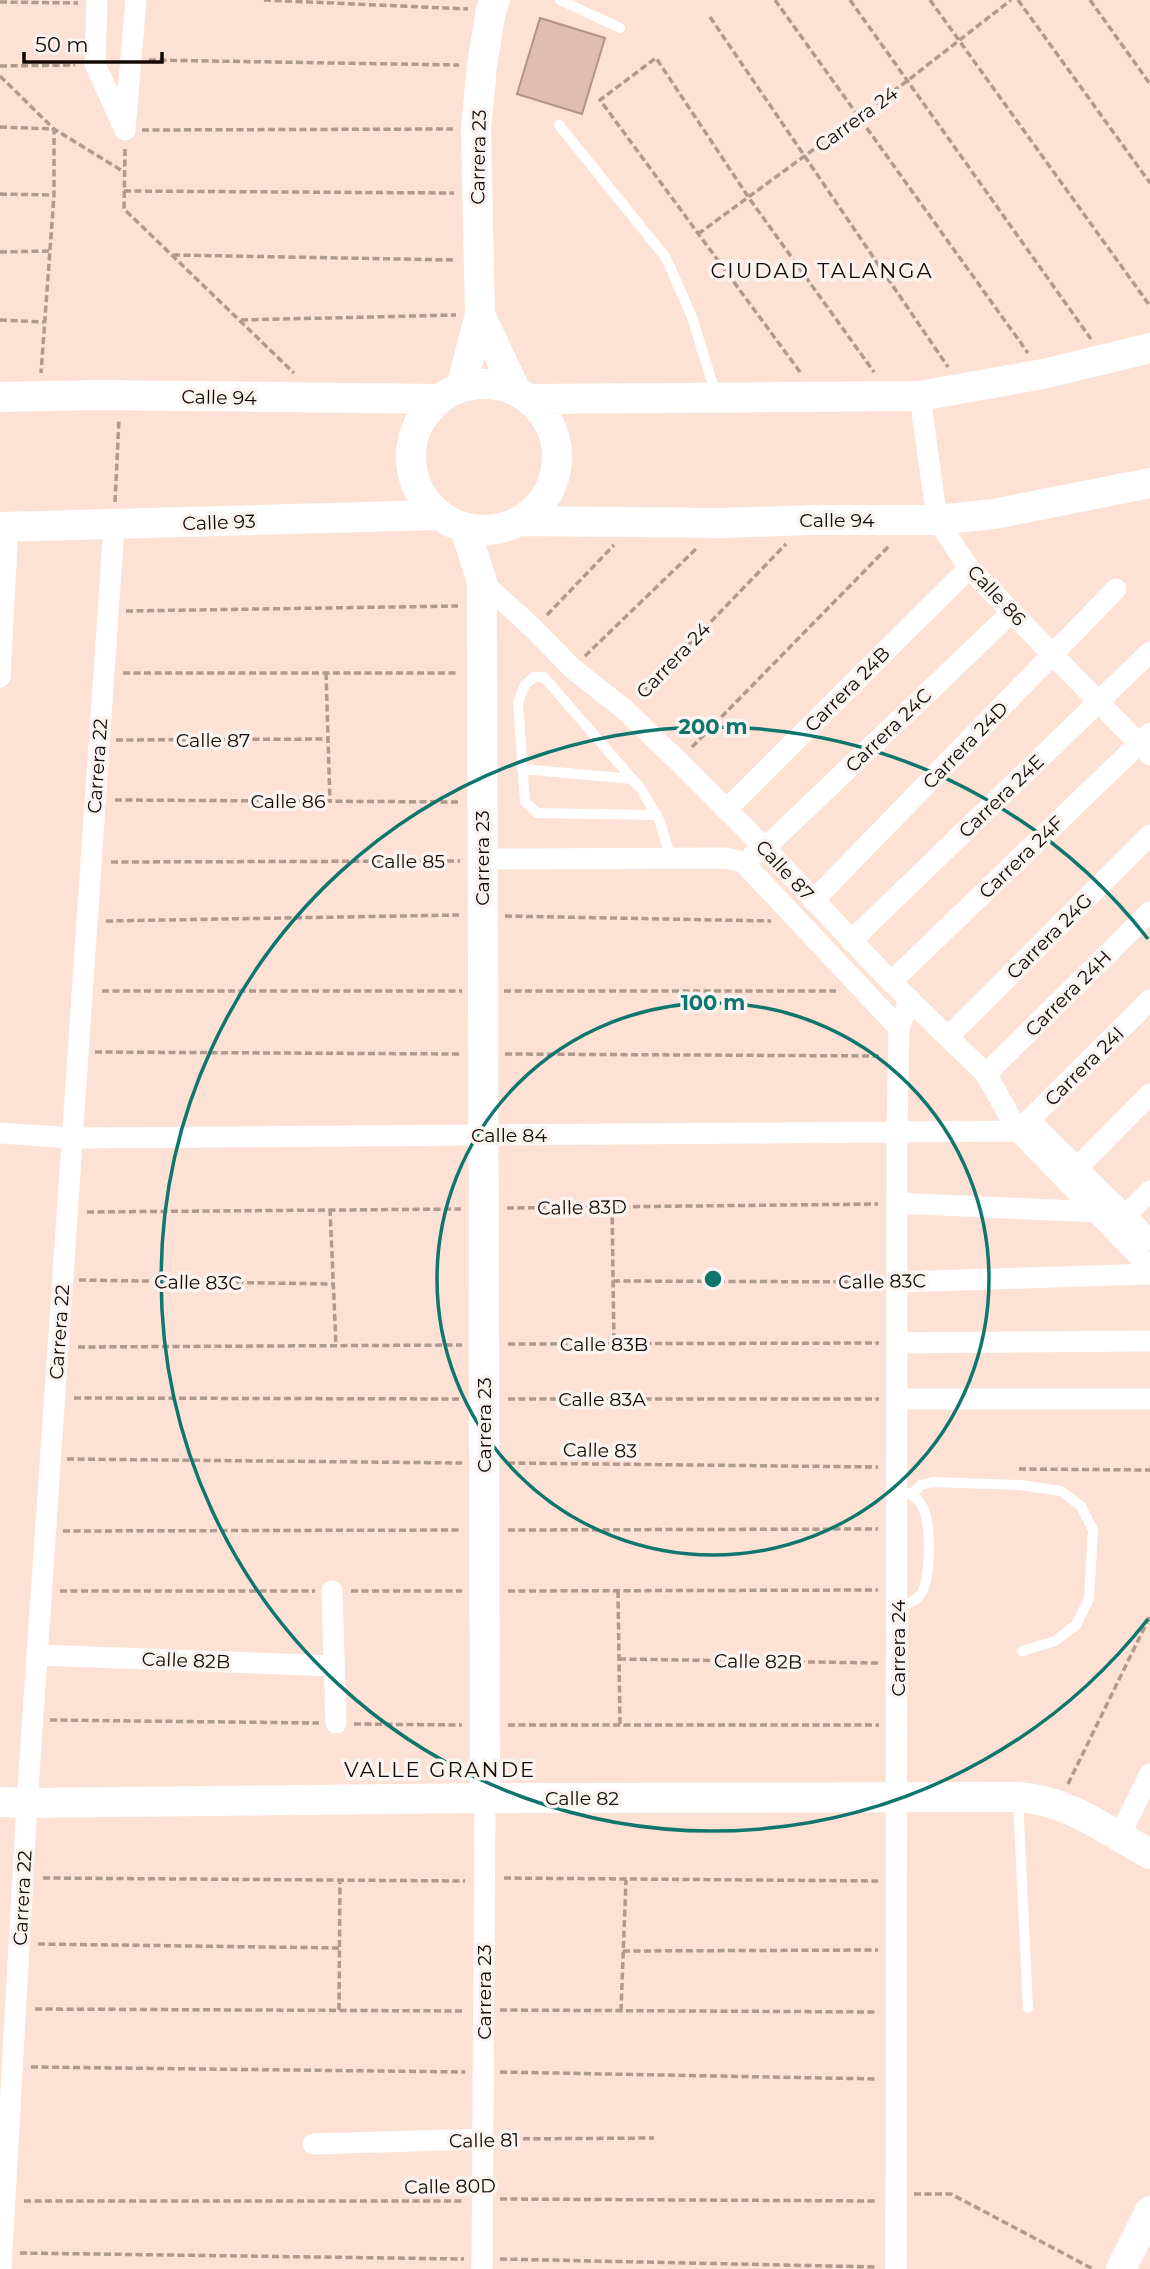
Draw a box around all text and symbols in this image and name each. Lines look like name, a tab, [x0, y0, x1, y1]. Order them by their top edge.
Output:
scale bar	[24, 21, 163, 65]
text: 50 m	[35, 32, 89, 57]
street label: Carrera 24	[810, 81, 903, 157]
street label: Carrera 23	[466, 109, 491, 205]
district label: CIUDAD TALANGA	[710, 258, 934, 283]
street label: Calle 94	[181, 385, 257, 410]
street label: Calle 94	[799, 509, 875, 532]
street label: Calle 93	[182, 510, 256, 535]
street label: Calle 86	[963, 560, 1031, 631]
street label: Carrera 24	[631, 617, 716, 703]
street label: Carrera 24B	[800, 642, 895, 737]
street label: Carrera 24C	[841, 684, 936, 777]
street label: Carrera 24D	[918, 697, 1013, 794]
text: 200 m	[679, 714, 747, 739]
street label: Carrera 22	[83, 717, 112, 814]
street label: Calle 87	[176, 729, 250, 752]
street label: Carrera 24E	[954, 750, 1049, 843]
street label: Calle 86	[251, 790, 325, 813]
street label: Carrera 23	[471, 810, 494, 906]
street label: Carrera 24F	[974, 811, 1068, 903]
street label: Calle 87	[751, 835, 818, 905]
street label: Calle 85	[371, 850, 445, 873]
street label: Carrera 24G	[1002, 889, 1097, 984]
street label: Carrera 24H	[1021, 946, 1116, 1041]
text: 100 m	[681, 990, 745, 1015]
street label: Carrera 24I	[1040, 1022, 1129, 1111]
street label: Calle 84	[471, 1124, 547, 1147]
street label: Calle 83D	[537, 1195, 627, 1220]
centre of rings	[701, 1267, 725, 1291]
street label: Calle 83C	[838, 1269, 926, 1294]
street label: Calle 83C	[154, 1270, 242, 1295]
street label: Carrera 22	[45, 1283, 74, 1380]
street label: Calle 83B	[560, 1333, 648, 1356]
street label: Carrera 23	[473, 1377, 496, 1473]
street label: Calle 83A	[558, 1388, 646, 1411]
street label: Calle 83	[563, 1438, 637, 1463]
street label: Carrera 24	[887, 1599, 910, 1696]
street label: Calle 82B	[141, 1647, 231, 1674]
street label: Calle 82B	[714, 1649, 802, 1674]
district label: VALLE GRANDE	[344, 1757, 536, 1782]
street label: Calle 82	[545, 1787, 619, 1810]
street label: Carrera 22	[9, 1850, 36, 1946]
street label: Carrera 23	[473, 1944, 496, 2040]
street label: Calle 81	[449, 2128, 519, 2153]
street label: Calle 80D	[404, 2174, 496, 2199]

